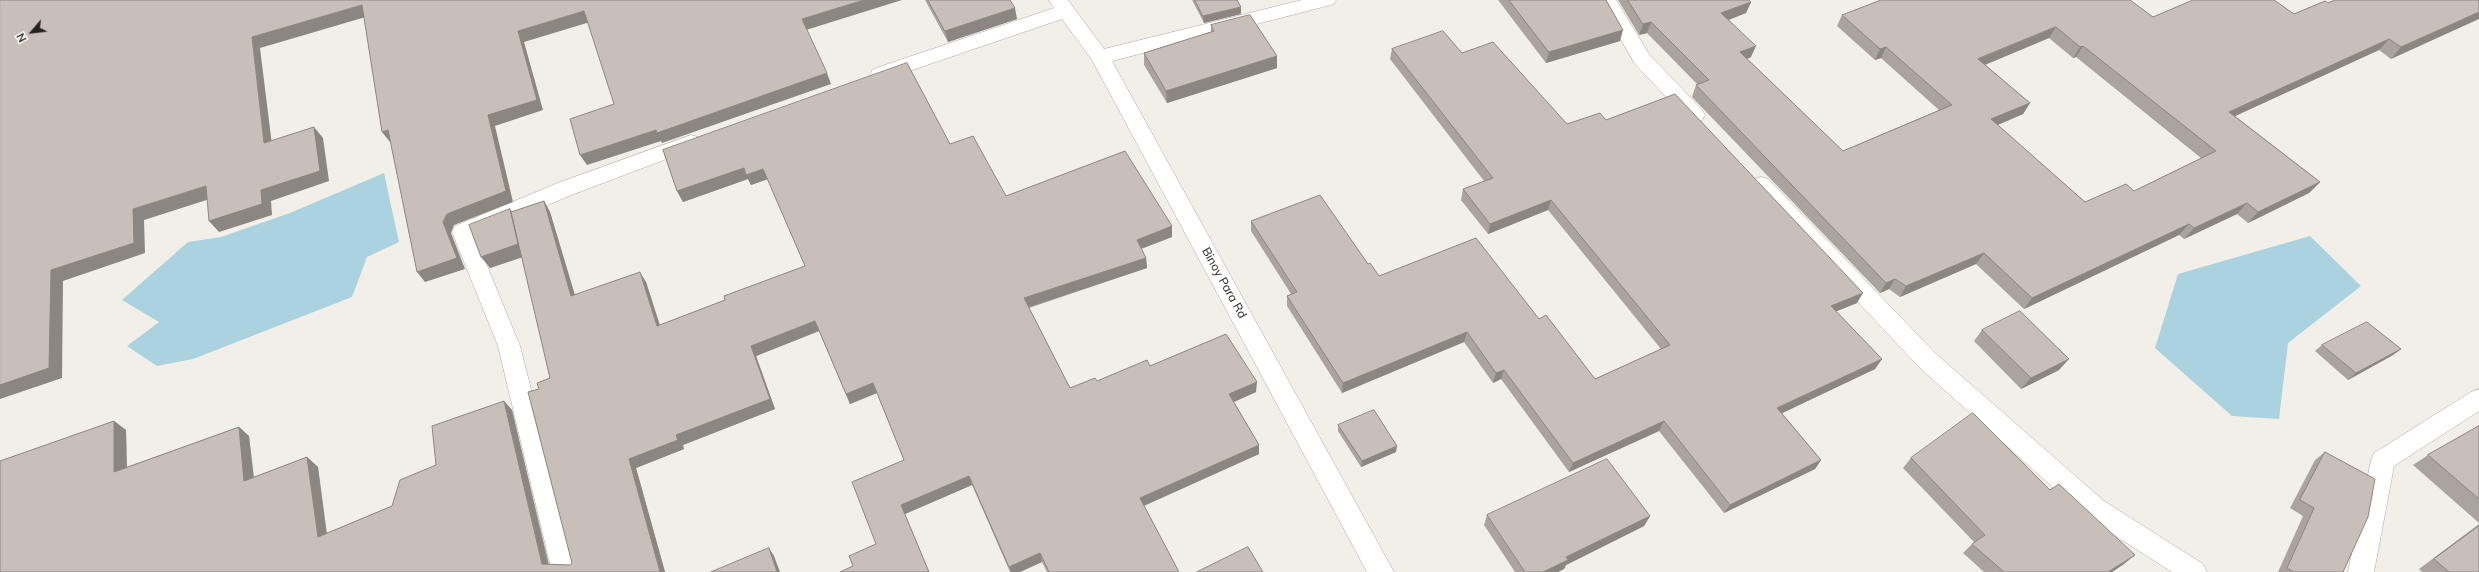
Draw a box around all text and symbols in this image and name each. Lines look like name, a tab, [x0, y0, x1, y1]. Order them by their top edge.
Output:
north arrow	[12, 12, 52, 52]
text: N	[13, 31, 30, 45]
street label: Binoy Para Rd	[1199, 245, 1249, 321]

